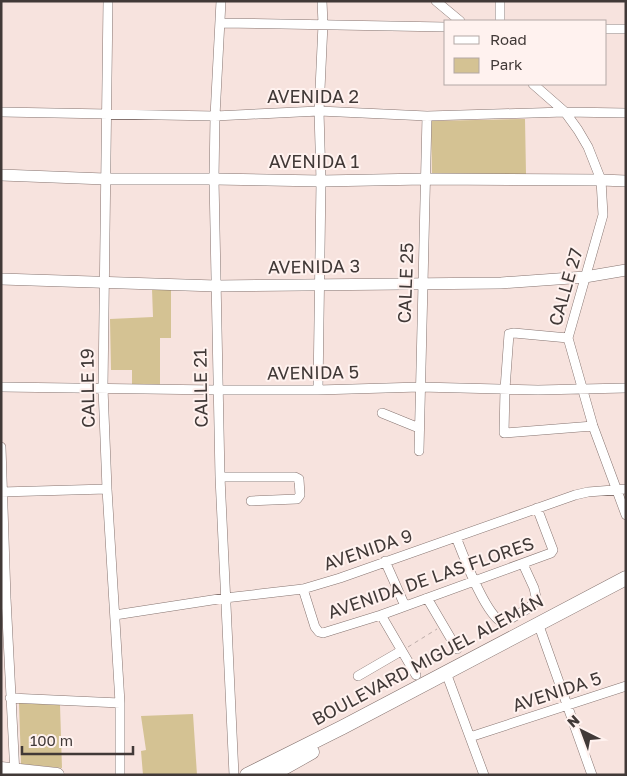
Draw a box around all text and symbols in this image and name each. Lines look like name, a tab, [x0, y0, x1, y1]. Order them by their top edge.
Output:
legend	[444, 20, 607, 85]
text: Road	[490, 30, 527, 48]
text: Park	[490, 55, 523, 73]
street label: AVENIDA 2	[267, 85, 359, 107]
street label: AVENIDA 1	[269, 150, 359, 172]
street label: CALLE 25	[393, 242, 417, 324]
street label: CALLE 27	[543, 245, 587, 328]
street label: AVENIDA 3	[268, 254, 360, 278]
street label: CALLE 19	[75, 348, 99, 428]
street label: CALLE 21	[188, 348, 212, 428]
street label: AVENIDA 5	[267, 360, 359, 384]
street label: AVENIDA 9	[320, 524, 415, 575]
street label: AVENIDA DE LAS FLORES	[325, 531, 537, 623]
street label: BOULEVARD MIGUEL ALEMÁN	[308, 589, 547, 730]
street label: AVENIDA 5	[510, 666, 604, 716]
north arrow	[557, 706, 607, 756]
text: N	[563, 711, 583, 731]
scale bar	[22, 724, 134, 756]
text: 100 m	[30, 731, 73, 749]

